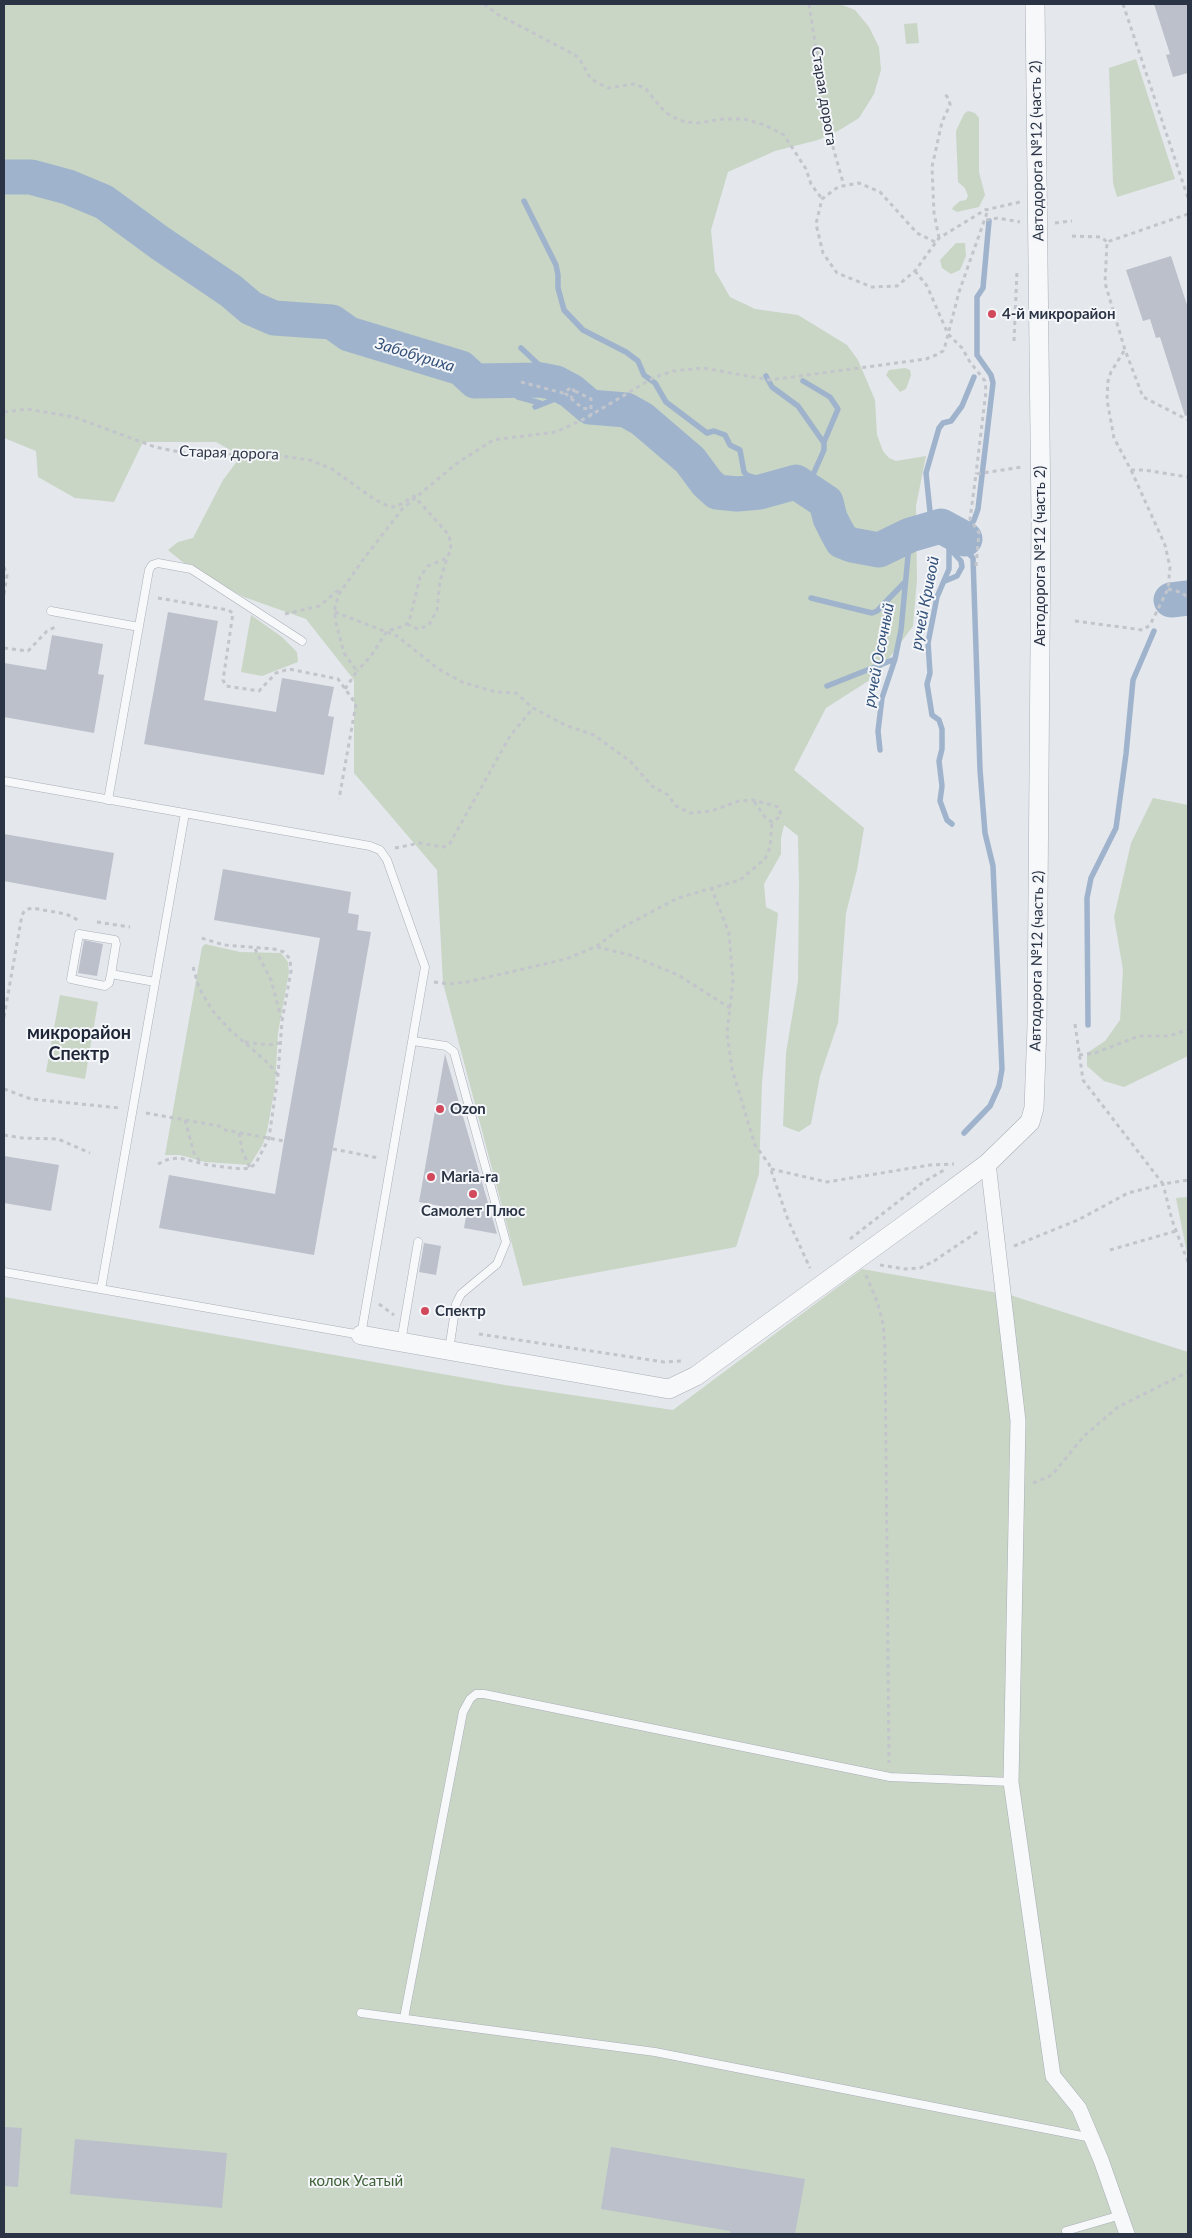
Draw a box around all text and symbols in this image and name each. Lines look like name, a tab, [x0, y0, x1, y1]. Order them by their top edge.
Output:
street label: Старая дорога	[807, 45, 841, 147]
street label: Автодорога №12 (часть 2)	[1026, 60, 1048, 242]
place label: 4-й микрорайон	[1002, 305, 1115, 323]
marker: 4-й микрорайон	[986, 308, 998, 320]
water label: Забобуриха	[373, 334, 457, 376]
street label: Старая дорога	[179, 442, 279, 464]
street label: Автодорога №12 (часть 2)	[1031, 466, 1049, 646]
water label: ручей Кривой	[907, 555, 943, 651]
water label: ручей Осочный	[859, 601, 899, 709]
street label: Автодорога №12 (часть 2)	[1026, 870, 1048, 1052]
district label: микрорайон Спектр	[27, 1022, 131, 1064]
place label: Ozon	[450, 1100, 486, 1118]
marker: Ozon	[434, 1103, 446, 1115]
place label: Maria-ra	[441, 1168, 498, 1186]
marker: Maria-ra	[425, 1171, 437, 1183]
marker: Самолет Плюс	[467, 1188, 479, 1200]
place label: Самолет Плюс	[421, 1202, 525, 1220]
place label: Спектр	[435, 1302, 486, 1320]
marker: Спектр	[419, 1305, 431, 1317]
park label: колок Усатый	[309, 2172, 403, 2190]

